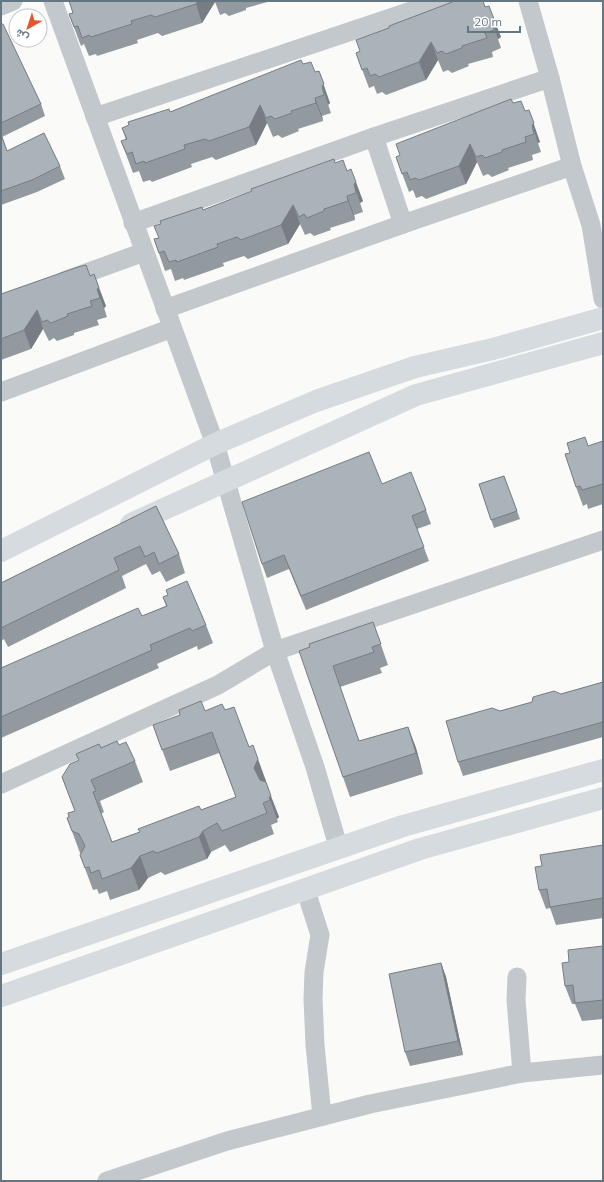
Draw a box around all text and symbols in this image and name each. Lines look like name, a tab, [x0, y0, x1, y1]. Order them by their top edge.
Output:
north arrow	[8, 8, 48, 48]
scale bar	[468, 8, 520, 34]
text: 20 m	[474, 14, 502, 29]
text: ش	[12, 26, 31, 45]

